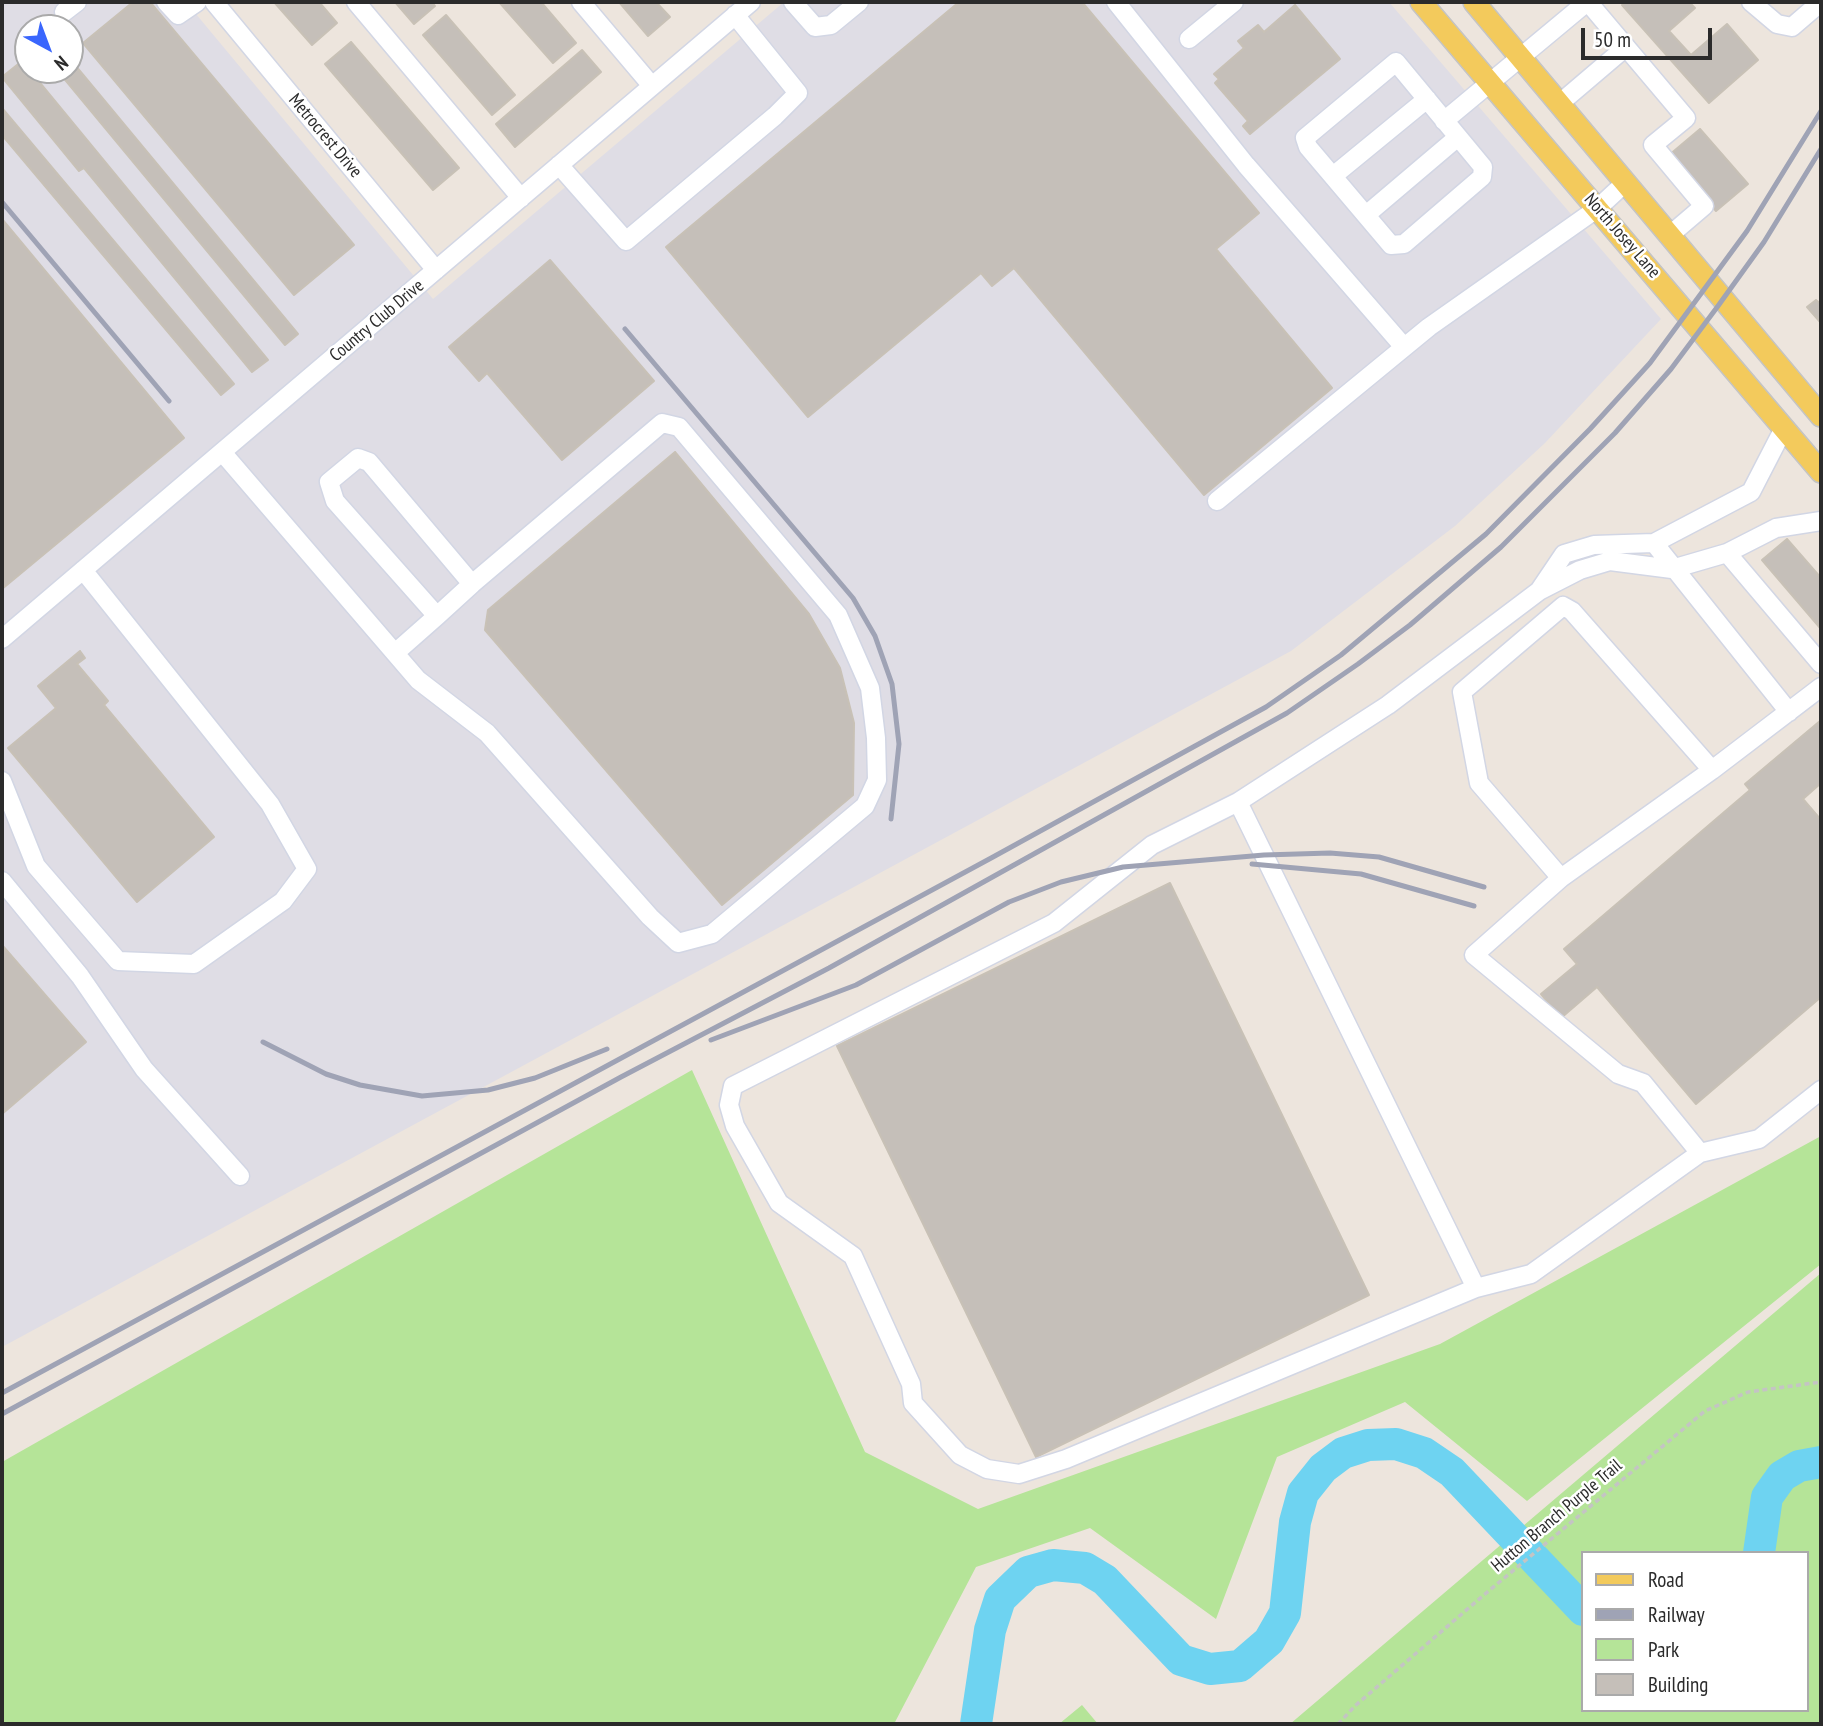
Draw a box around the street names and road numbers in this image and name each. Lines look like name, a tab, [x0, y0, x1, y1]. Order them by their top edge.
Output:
street label: Metrocrest Drive	[284, 90, 366, 182]
street label: North Josey Lane	[1579, 189, 1665, 283]
street label: Country Club Drive	[326, 275, 428, 367]
street label: Hutton Branch Purple Trail	[1487, 1455, 1627, 1577]

